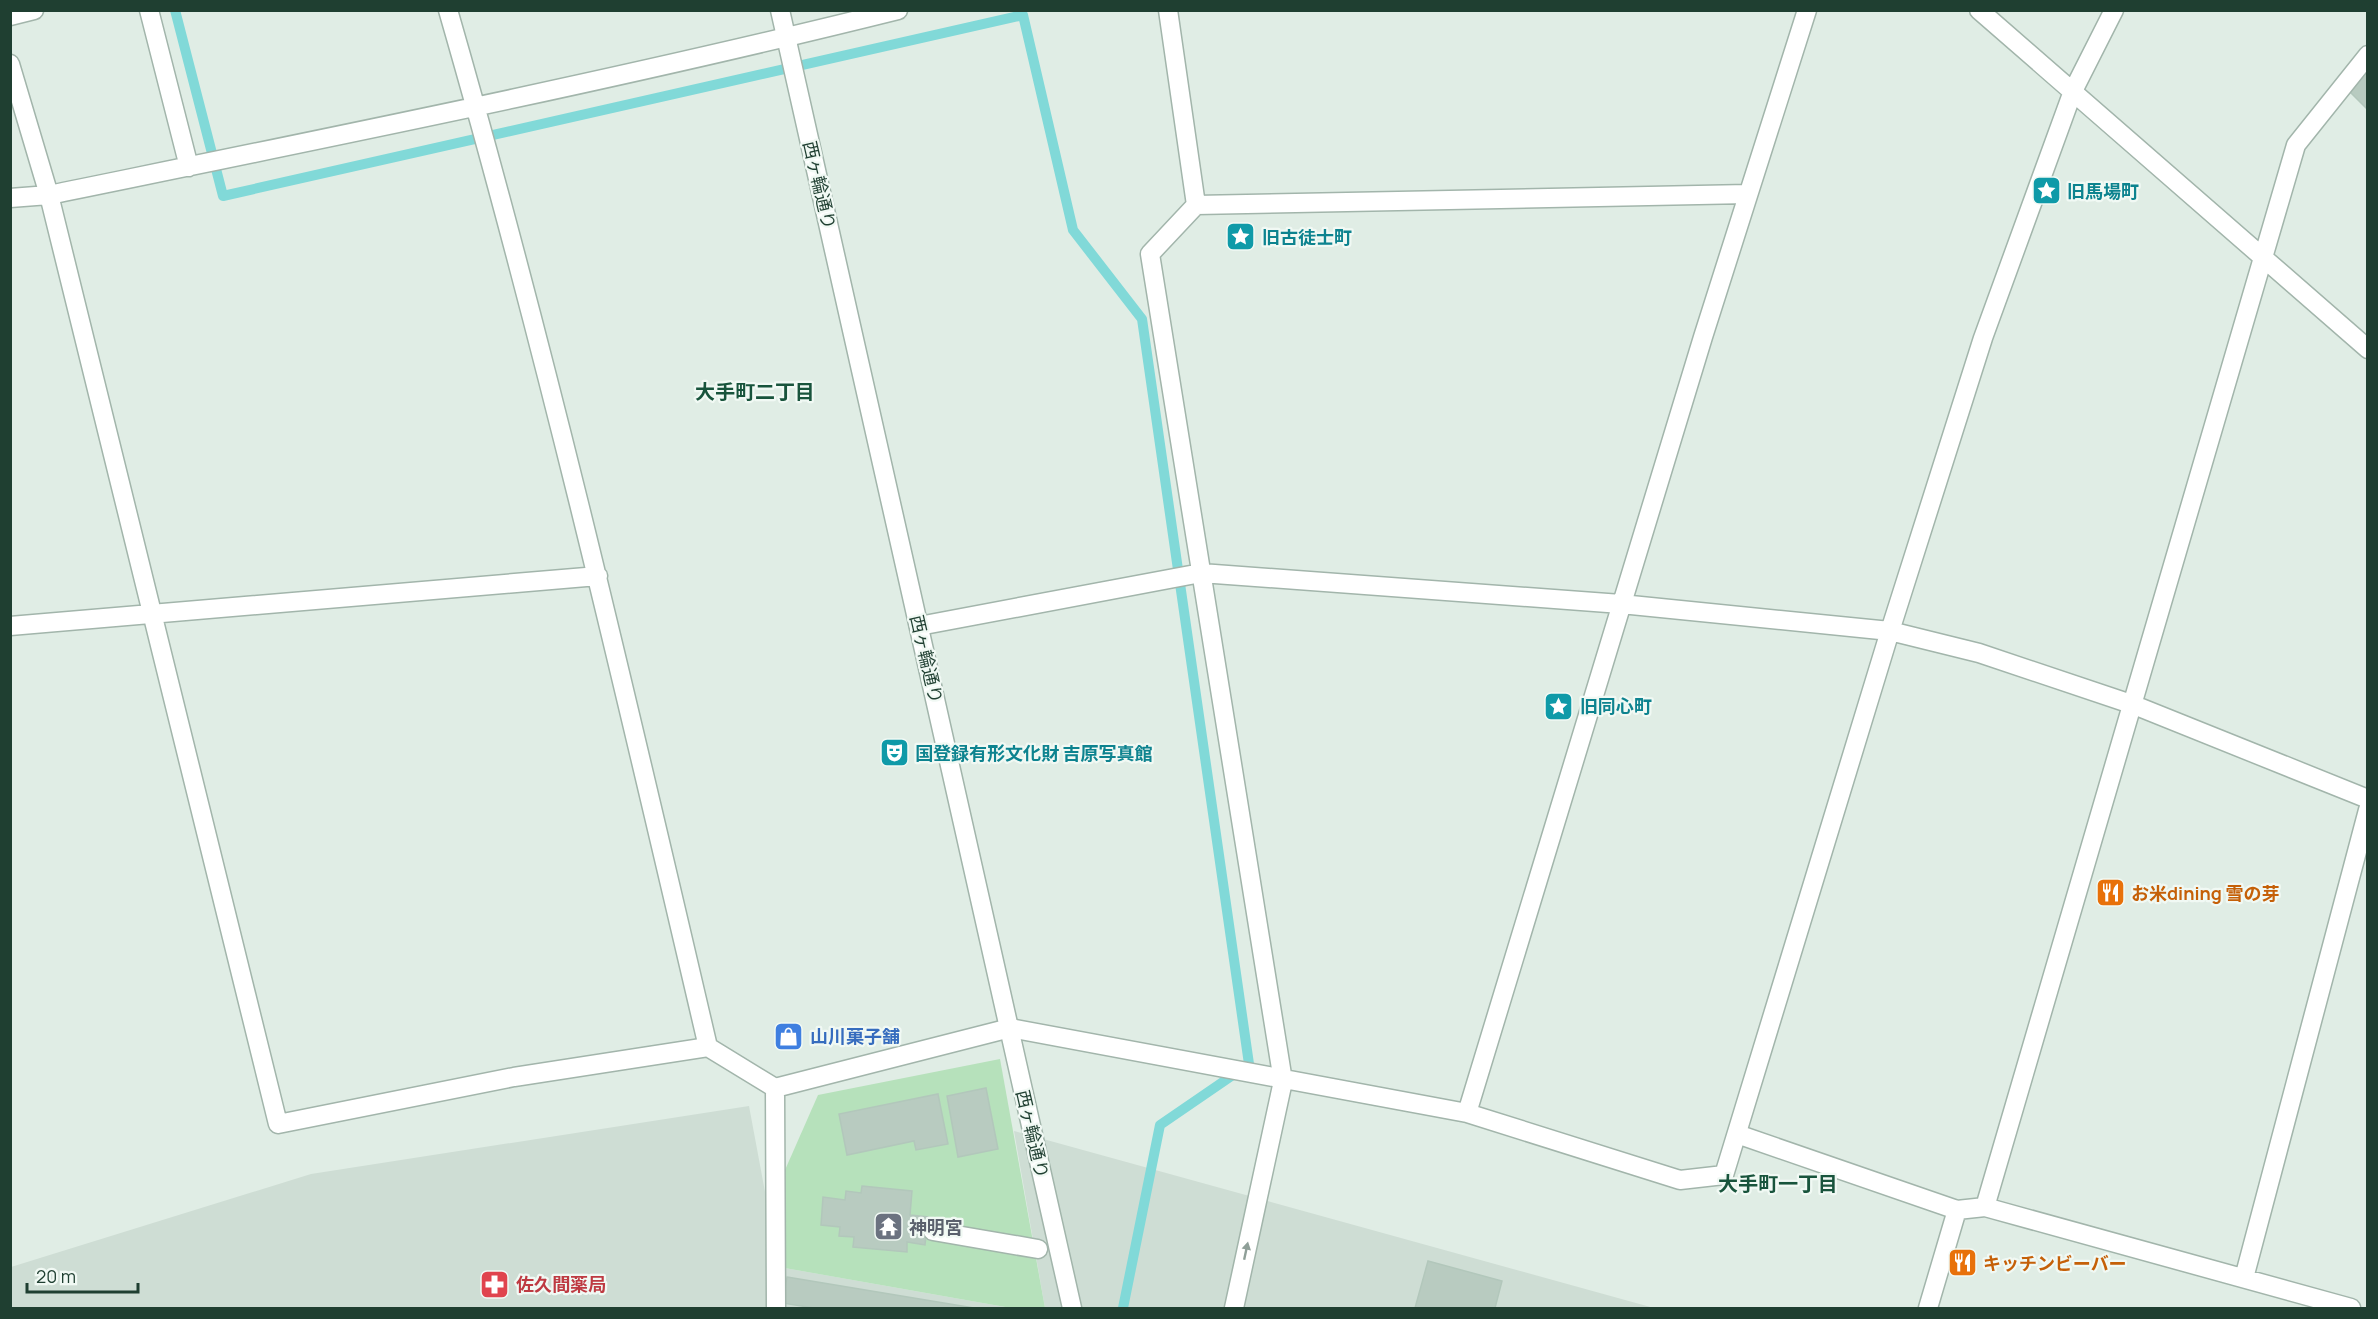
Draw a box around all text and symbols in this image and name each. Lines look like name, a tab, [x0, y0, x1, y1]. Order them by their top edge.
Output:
street label: 西ヶ輪通り	[798, 138, 842, 232]
place icon: 旧馬場町	[2030, 175, 2062, 207]
place label: 旧馬場町	[2067, 179, 2139, 203]
place icon: 旧古徒士町	[1225, 221, 1257, 253]
place label: 旧古徒士町	[1262, 225, 1352, 249]
district label: 大手町二丁目	[695, 378, 815, 405]
street label: 西ヶ輪通り	[905, 612, 949, 706]
place icon: 旧同心町	[1543, 690, 1575, 722]
place label: 旧同心町	[1580, 694, 1652, 718]
theatre icon: 国登録有形文化財 吉原写真館	[878, 737, 910, 769]
place label: 国登録有形文化財 吉原写真館	[915, 741, 1153, 765]
restaurant icon: お米dining 雪の芽	[2094, 877, 2126, 909]
place label: お米dining 雪の芽	[2131, 881, 2279, 905]
shop icon: 山川菓子舗	[773, 1020, 805, 1052]
place label: 山川菓子舗	[810, 1024, 900, 1048]
street label: 西ヶ輪通り	[1011, 1087, 1055, 1181]
district label: 大手町一丁目	[1718, 1170, 1838, 1197]
temple icon: 神明宮	[872, 1211, 904, 1243]
place label: 神明宮	[909, 1215, 963, 1239]
one-way arrow	[1242, 1242, 1252, 1261]
restaurant icon: キッチンビーバー	[1946, 1247, 1978, 1279]
place label: キッチンビーバー	[1983, 1251, 2127, 1275]
scale bar	[27, 1256, 138, 1294]
text: 20 m	[36, 1264, 76, 1288]
pharmacy icon: 佐久間薬局	[479, 1268, 511, 1300]
place label: 佐久間薬局	[516, 1272, 606, 1296]

